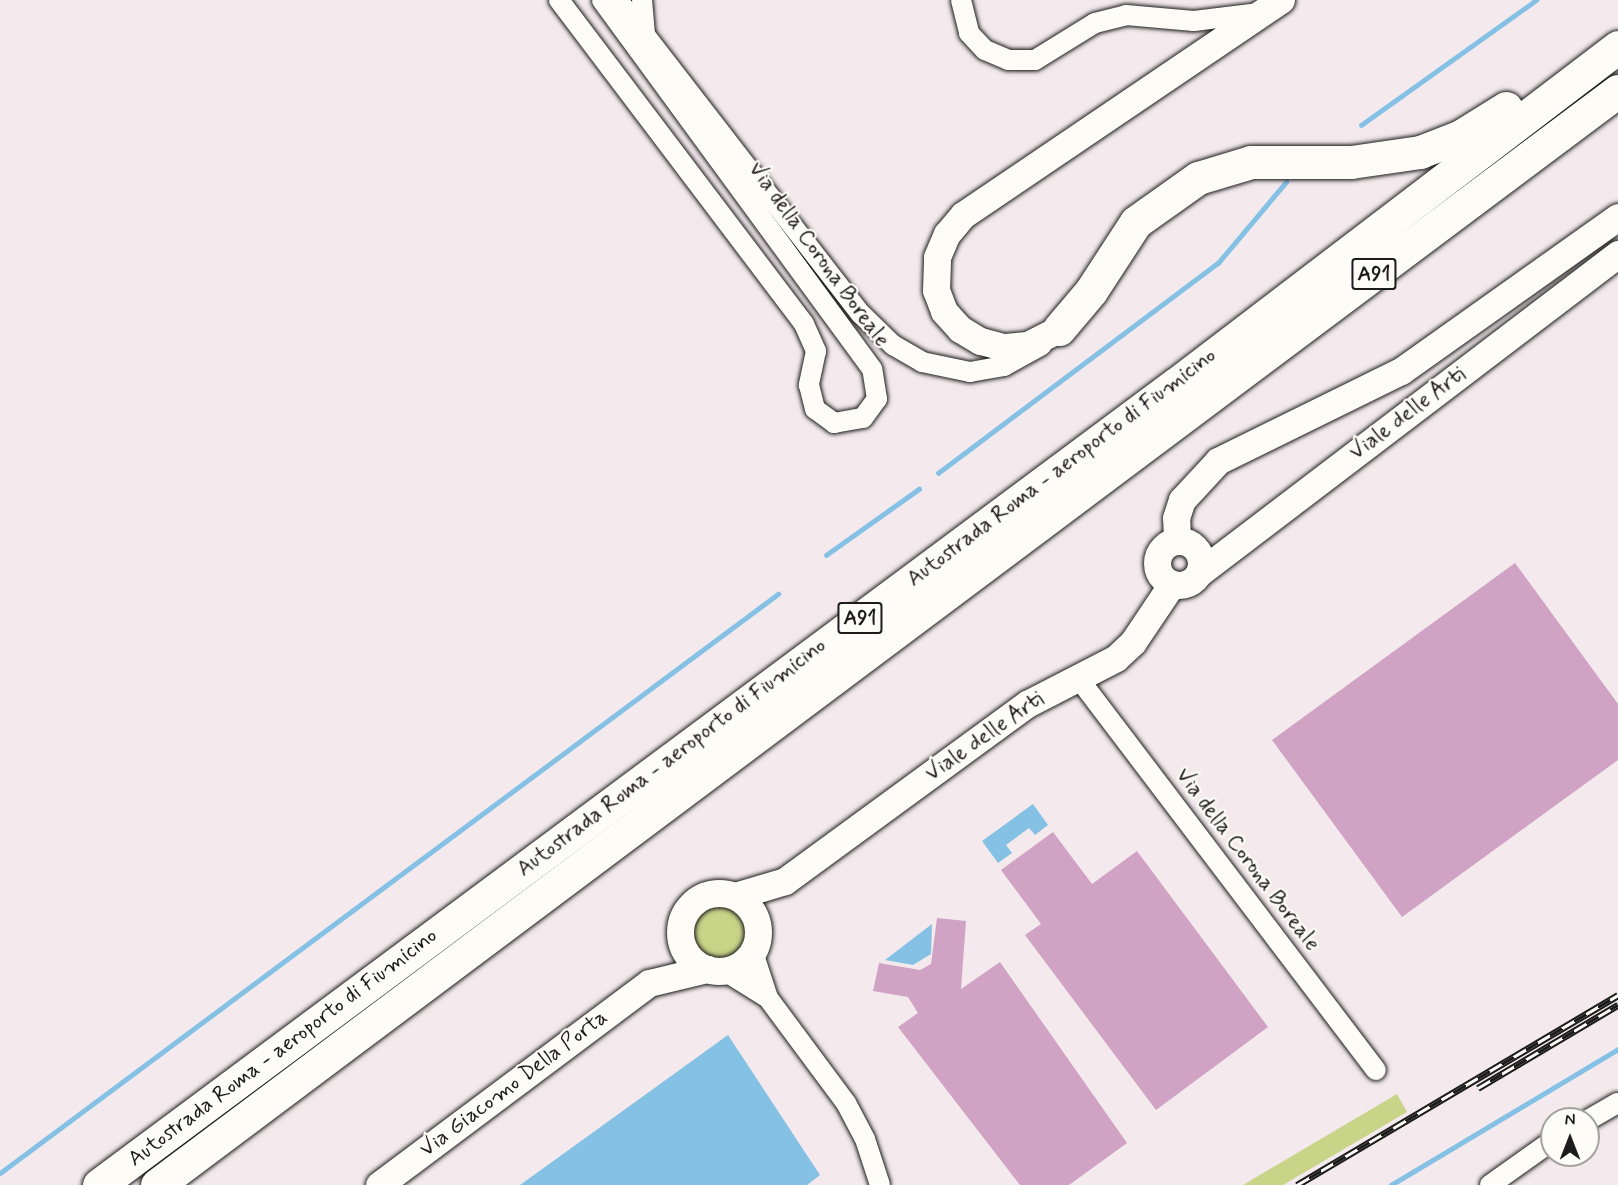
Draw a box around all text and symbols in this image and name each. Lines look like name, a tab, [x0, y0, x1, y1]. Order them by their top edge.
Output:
street label: Via della Corona Boreale	[741, 156, 895, 354]
road number: A91	[1350, 256, 1398, 292]
street label: Autostrada Roma - aeroporto di Fiumicino	[904, 344, 1220, 592]
street label: Viale delle Arti	[1345, 362, 1471, 466]
road number: A91	[836, 600, 884, 636]
street label: Autostrada Roma - aeroporto di Fiumicino	[514, 634, 830, 882]
street label: Viale delle Arti	[921, 687, 1049, 787]
street label: Via della Corona Boreale	[1169, 762, 1325, 958]
street label: Autostrada Roma - aeroporto di Fiumicino	[125, 924, 441, 1172]
street label: Via Giacomo Della Porta	[416, 1006, 612, 1162]
north arrow	[1540, 1107, 1600, 1167]
text: N	[1565, 1110, 1575, 1131]

